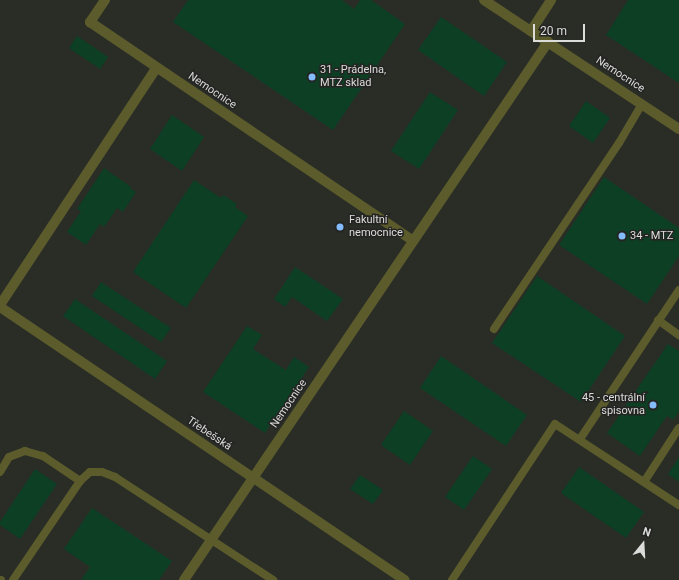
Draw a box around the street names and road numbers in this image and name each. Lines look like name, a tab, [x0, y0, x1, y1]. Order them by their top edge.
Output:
street label: Nemocnice	[593, 54, 647, 96]
street label: Nemocnice	[185, 70, 239, 112]
street label: Nemocnice	[268, 377, 310, 431]
street label: Třebešská	[184, 414, 234, 454]

